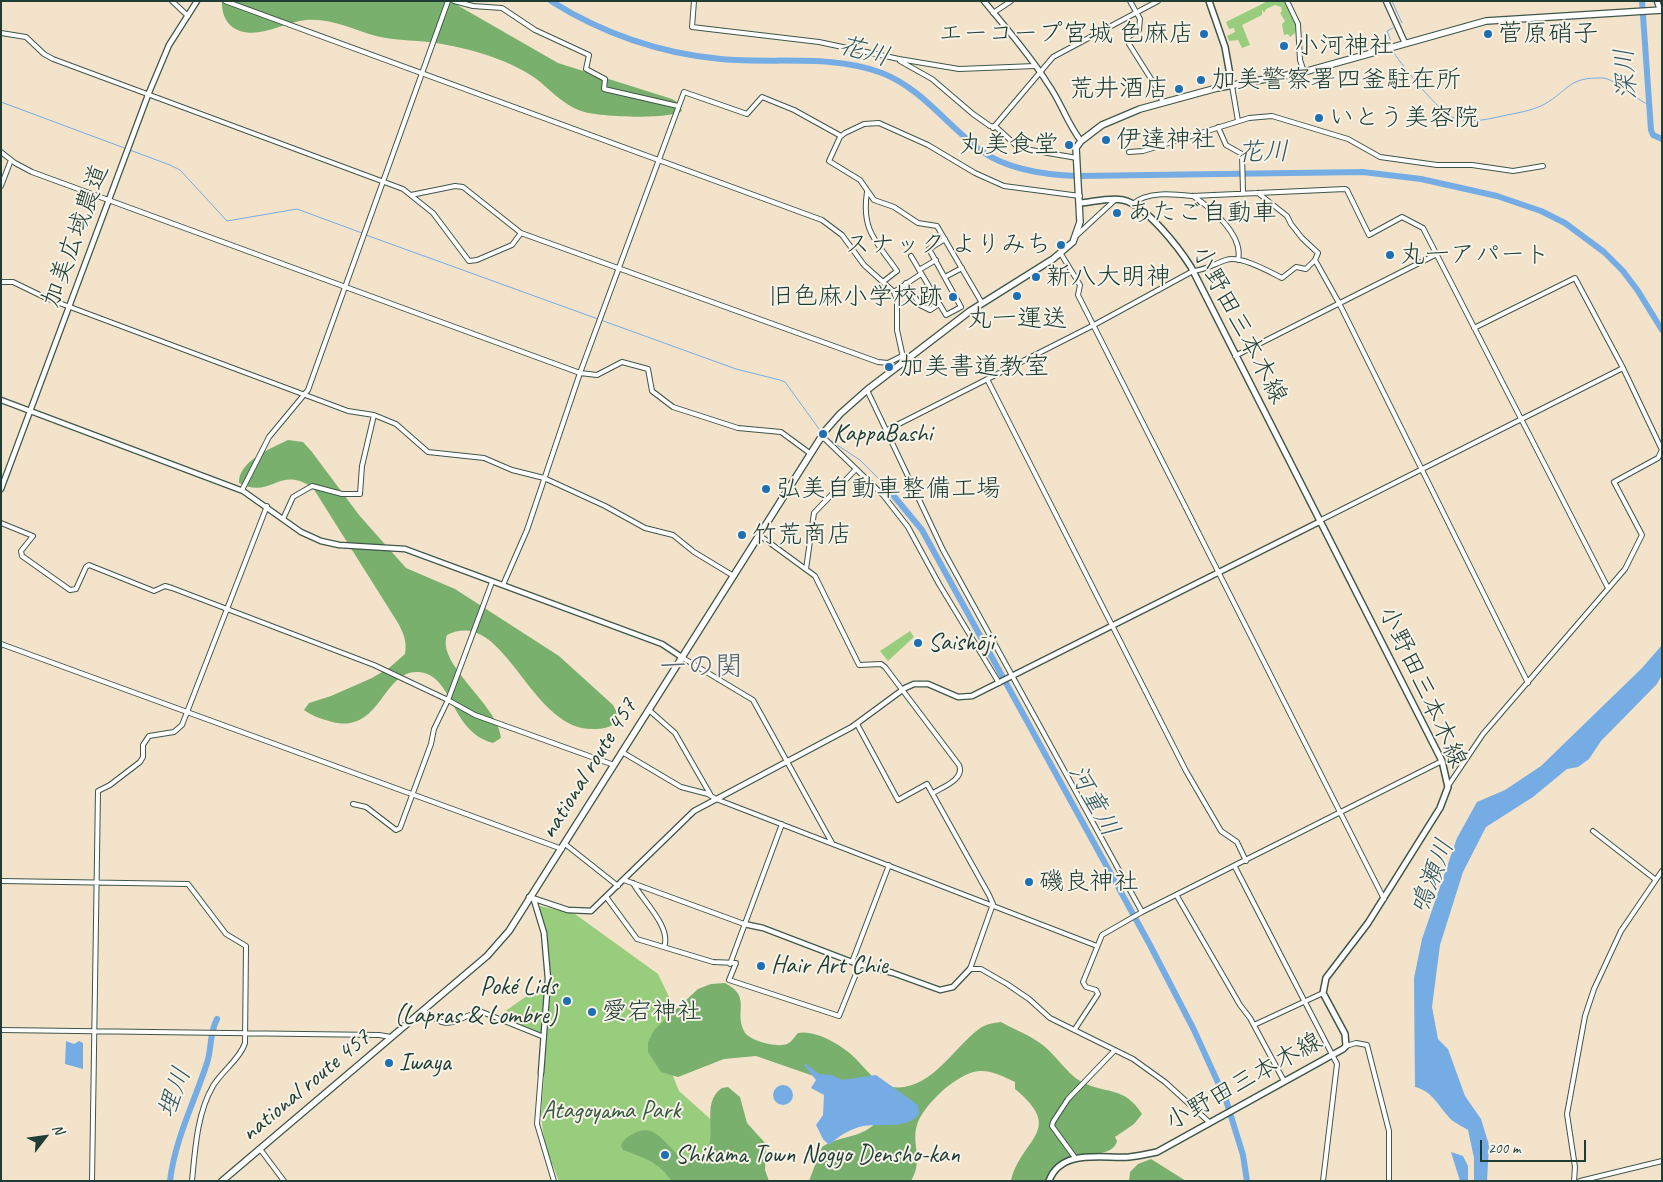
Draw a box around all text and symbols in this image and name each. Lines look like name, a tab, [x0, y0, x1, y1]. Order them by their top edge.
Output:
place label: エーコープ宮城 色麻店	[938, 19, 1194, 49]
place label: 菅原硝子	[1498, 19, 1598, 49]
marker: エーコープ宮城 色麻店	[1198, 28, 1210, 40]
marker: 菅原硝子	[1482, 28, 1494, 40]
water label: 花川	[835, 30, 893, 74]
place label: 小河神社	[1294, 31, 1394, 61]
marker: 小河神社	[1278, 40, 1290, 52]
water label: 深川	[1610, 47, 1644, 101]
place label: 加美警察署四釜駐在所	[1211, 65, 1461, 95]
place label: 荒井酒店	[1069, 74, 1169, 104]
marker: 加美警察署四釜駐在所	[1195, 74, 1207, 86]
marker: 荒井酒店	[1173, 83, 1185, 95]
place label: いとう美容院	[1329, 103, 1479, 133]
marker: いとう美容院	[1313, 112, 1325, 124]
place label: 伊達神社	[1116, 125, 1216, 155]
place label: 丸美食堂	[959, 130, 1059, 160]
marker: 伊達神社	[1100, 134, 1112, 146]
water label: 花川	[1237, 137, 1289, 169]
marker: 丸美食堂	[1063, 139, 1075, 151]
street label: 加美広域農道	[36, 160, 116, 312]
place label: あたご自動車	[1127, 198, 1277, 228]
marker: あたご自動車	[1111, 207, 1123, 219]
place label: スナック よりみち	[845, 230, 1051, 260]
marker: スナック よりみち	[1055, 239, 1067, 251]
place label: 丸一アパート	[1400, 240, 1550, 270]
street label: 小野田三本木線	[1185, 241, 1293, 409]
marker: 丸一アパート	[1384, 249, 1396, 261]
place label: 新八大明神	[1046, 262, 1171, 292]
marker: 新八大明神	[1030, 271, 1042, 283]
place label: 旧色麻小学校跡	[768, 282, 943, 312]
marker: 丸一運送	[1011, 290, 1023, 302]
marker: 旧色麻小学校跡	[947, 291, 959, 303]
place label: 丸一運送	[967, 304, 1067, 334]
place label: 加美書道教室	[899, 352, 1049, 382]
marker: 加美書道教室	[883, 361, 895, 373]
place label: KappaBashi	[833, 419, 932, 449]
marker: KappaBashi	[817, 428, 829, 440]
place label: 弘美自動車整備工場	[776, 474, 1001, 504]
marker: 弘美自動車整備工場	[760, 483, 772, 495]
place label: 竹荒商店	[752, 520, 852, 550]
marker: 竹荒商店	[736, 529, 748, 541]
street label: 小野田三本木線	[1371, 601, 1473, 773]
place label: Saishōji	[928, 628, 994, 658]
marker: Saishōji	[912, 637, 924, 649]
district label: 一の関	[659, 651, 743, 685]
street label: national route 457	[534, 693, 644, 845]
water label: 河童川	[1060, 759, 1126, 843]
water label: 鳴瀬川	[1404, 835, 1462, 919]
place label: 磯良神社	[1039, 867, 1139, 897]
marker: 磯良神社	[1023, 876, 1035, 888]
place label: Hair Art Chie	[771, 951, 888, 981]
marker: Hair Art Chie	[755, 960, 767, 972]
place label: Poké Lids (Lapras & Lombre)	[394, 972, 557, 1031]
marker: Poké Lids (Lapras & Lombre)	[561, 995, 573, 1007]
place label: 愛宕神社	[602, 997, 702, 1027]
marker: 愛宕神社	[586, 1006, 598, 1018]
street label: national route 457	[235, 1023, 377, 1149]
street label: 小野田三本木線	[1160, 1026, 1328, 1138]
place label: Iwaya	[399, 1048, 451, 1078]
marker: Iwaya	[383, 1057, 395, 1069]
water label: 埋川	[151, 1063, 199, 1123]
park label: Atagoyama Park	[542, 1096, 680, 1126]
north arrow	[20, 1112, 70, 1162]
text: N	[49, 1121, 68, 1137]
scale bar	[1483, 1130, 1589, 1162]
text: 200 m	[1488, 1139, 1520, 1158]
place label: Shikama Town Nogyo Densho-kan	[675, 1140, 960, 1170]
marker: Shikama Town Nogyo Densho-kan	[659, 1149, 671, 1161]

